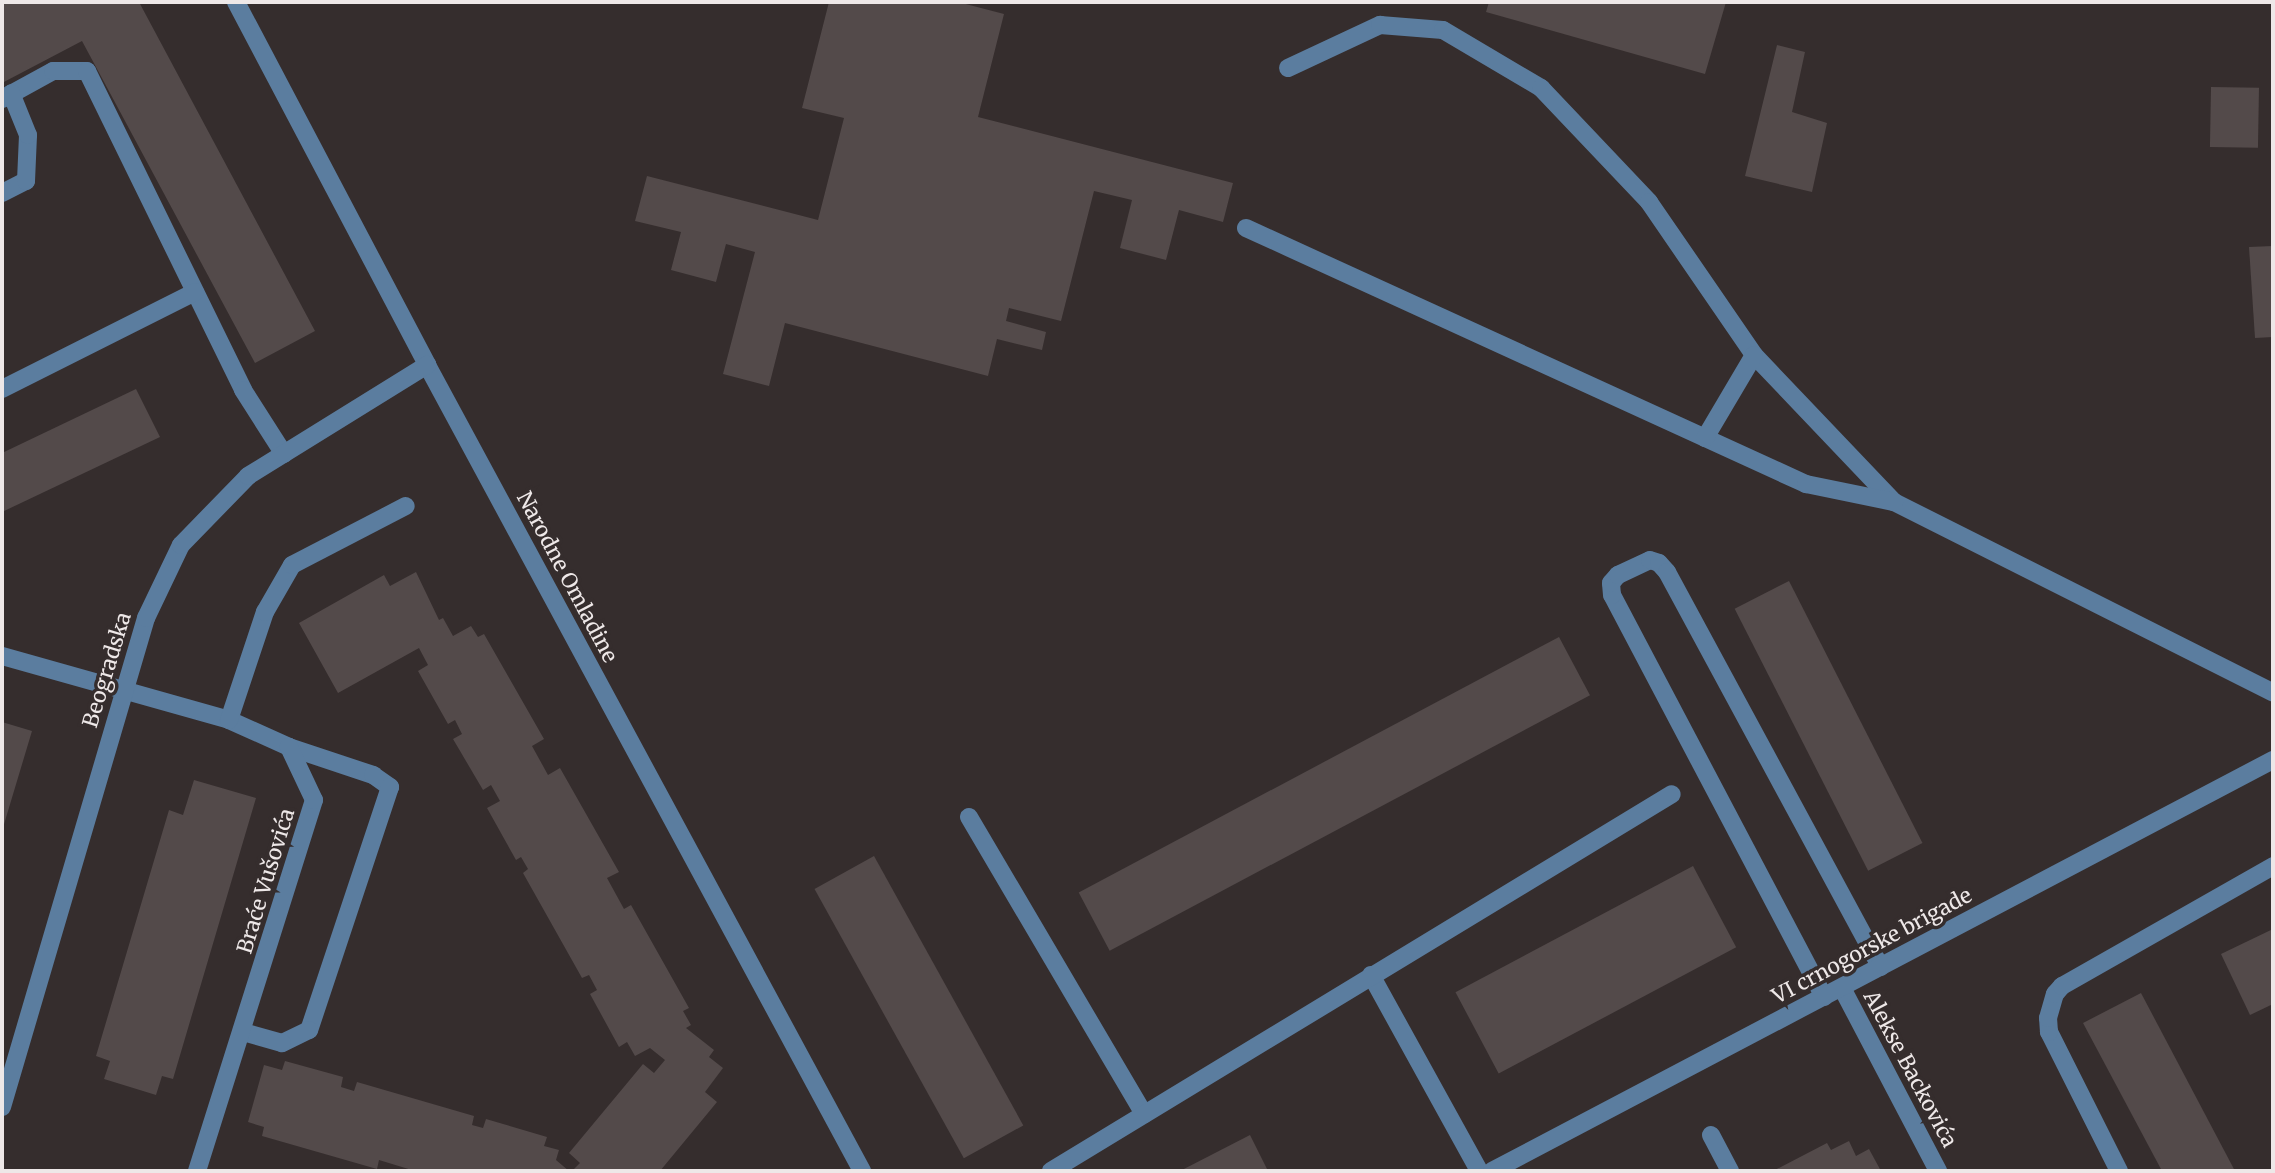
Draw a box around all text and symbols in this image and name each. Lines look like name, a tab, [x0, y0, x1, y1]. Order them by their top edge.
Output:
street label: Narodne Omladine	[511, 487, 623, 667]
street label: Beogradska	[78, 609, 136, 731]
street label: Braće Vušovića	[232, 805, 300, 957]
street label: VI crnogorske brigade	[1768, 883, 1976, 1009]
street label: Alekse Backovića	[1858, 986, 1962, 1152]

